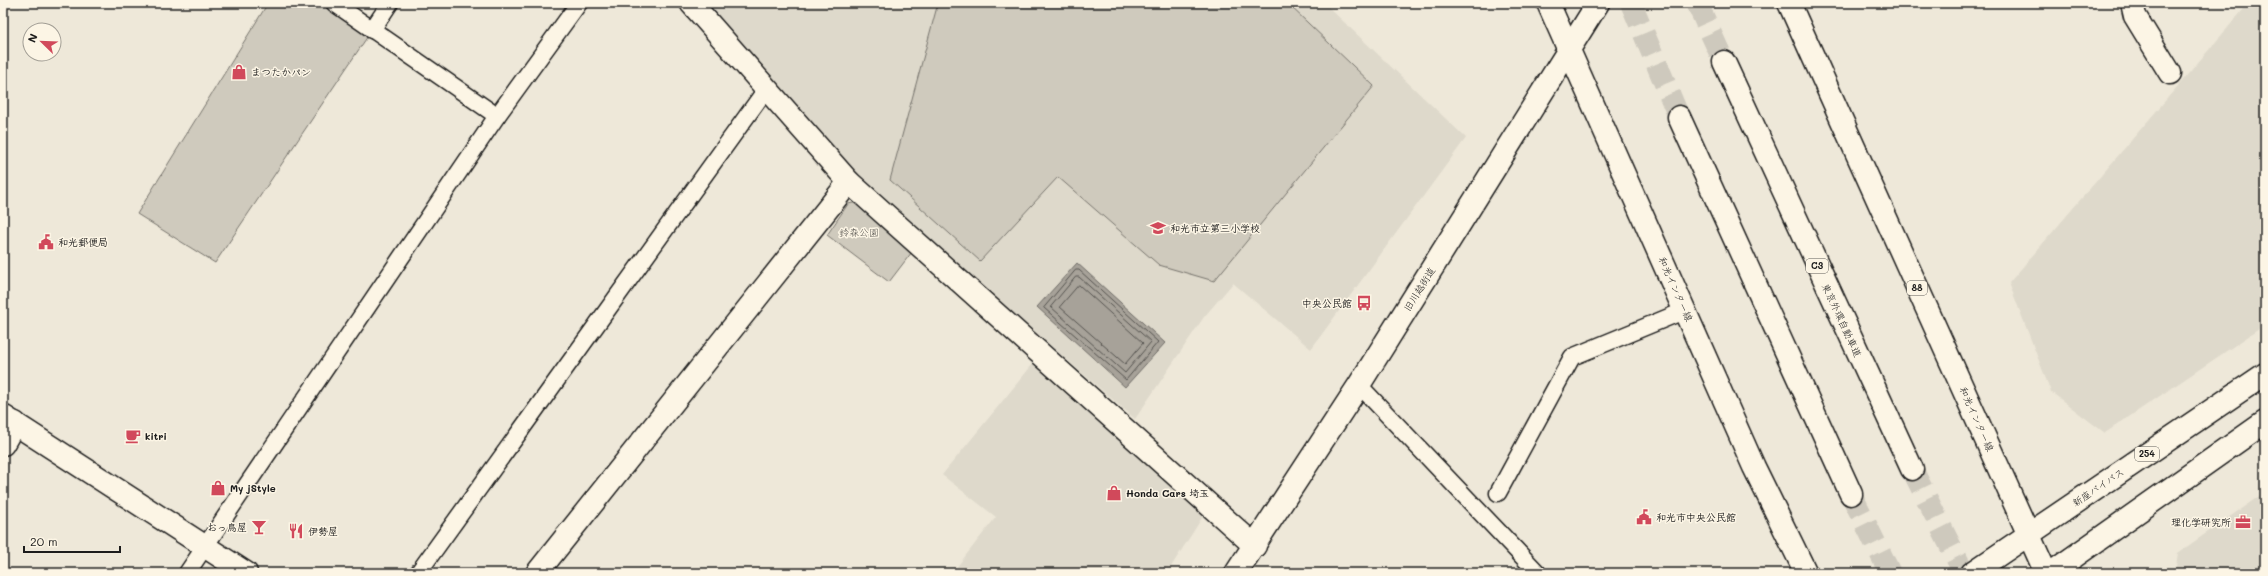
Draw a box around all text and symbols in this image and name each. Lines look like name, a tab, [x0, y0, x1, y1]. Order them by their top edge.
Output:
north arrow	[22, 22, 62, 62]
text: N	[24, 31, 41, 45]
shop icon: まつたかパン	[230, 63, 248, 81]
place label: まつたかパン	[251, 65, 311, 79]
school or university icon: 和光市立第三小学校	[1149, 219, 1167, 237]
place label: 和光市立第三小学校	[1170, 221, 1260, 235]
park label: 鈴森公園	[839, 225, 879, 239]
public building icon: 和光郵便局	[37, 233, 55, 251]
place label: 和光郵便局	[58, 235, 108, 249]
street label: 和光インター線	[1655, 254, 1697, 324]
road number: C3	[1806, 259, 1828, 273]
street label: 旧川越街道	[1400, 264, 1438, 314]
street label: 東京外環自動車道	[1819, 281, 1865, 359]
road number: 88	[1907, 281, 1927, 295]
bus stop icon: 中央公民館	[1355, 294, 1373, 312]
place label: 中央公民館	[1302, 296, 1352, 310]
street label: 和光インター線	[1956, 384, 1998, 454]
cafe icon: kitri	[124, 427, 142, 445]
place label: kitri	[145, 429, 167, 443]
road number: 254	[2135, 447, 2159, 461]
street label: 新座バイパス	[2069, 464, 2127, 510]
shop icon: My jStyle	[209, 479, 227, 497]
place label: My jStyle	[230, 481, 276, 495]
shop icon: Honda Cars 埼玉	[1105, 484, 1123, 502]
place label: Honda Cars 埼玉	[1126, 486, 1209, 500]
public building icon: 和光市中央公民館	[1635, 508, 1653, 526]
place label: 和光市中央公民館	[1656, 510, 1736, 524]
office icon: 理化学研究所	[2234, 513, 2252, 531]
place label: 理化学研究所	[2171, 515, 2231, 529]
bar icon: おっ鳥屋	[250, 518, 268, 536]
place label: おっ鳥屋	[207, 520, 247, 534]
restaurant icon: 伊勢屋	[287, 522, 305, 540]
place label: 伊勢屋	[308, 524, 338, 538]
scale bar	[24, 528, 120, 554]
text: 20 m	[30, 533, 58, 549]

